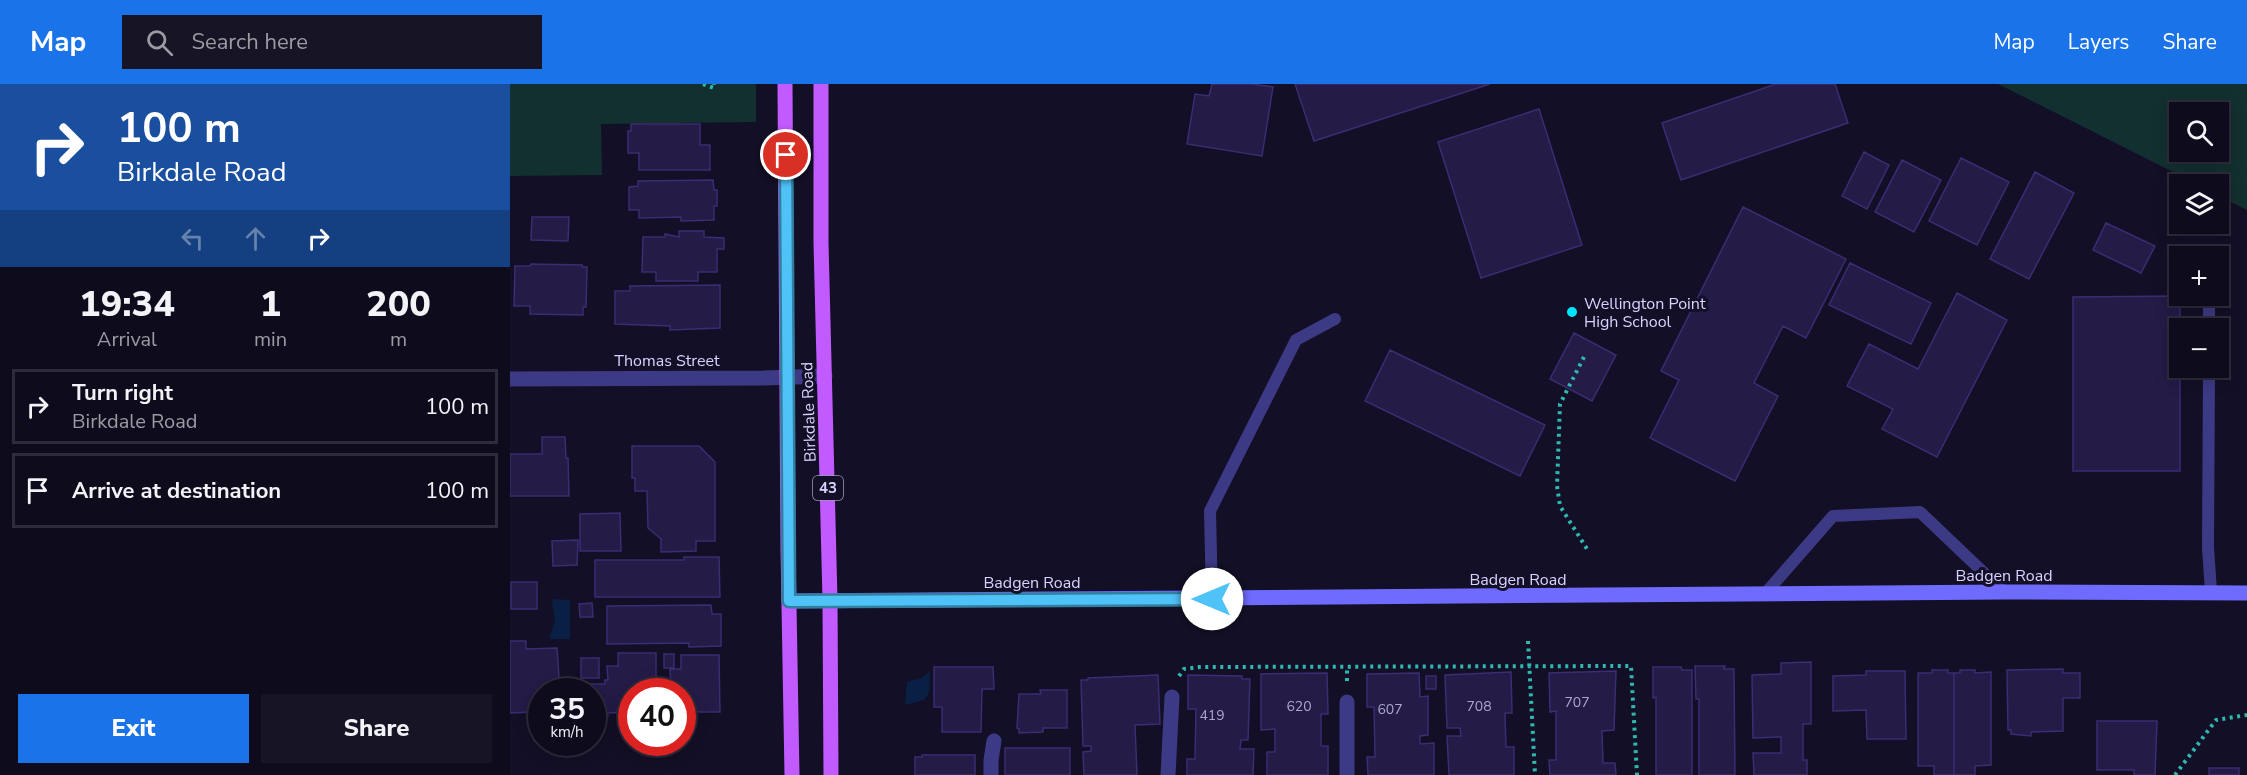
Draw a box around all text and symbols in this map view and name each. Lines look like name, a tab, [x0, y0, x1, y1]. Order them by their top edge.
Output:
search box	[122, 15, 542, 69]
text: Map	[30, 23, 86, 61]
icon: search	[143, 26, 176, 59]
text: Search here	[191, 27, 308, 57]
text: Map	[1993, 28, 2035, 56]
text: Layers	[2068, 28, 2129, 56]
text: Share	[2162, 28, 2217, 56]
text: 100 m	[117, 100, 241, 157]
map controls	[2169, 102, 2229, 378]
button: search	[2169, 102, 2229, 162]
icon: right	[18, 108, 96, 186]
pin	[760, 129, 811, 180]
icon: arrive	[769, 138, 802, 171]
text: Birkdale Road	[117, 154, 286, 191]
button: layers	[2169, 174, 2229, 234]
icon: left	[176, 222, 209, 255]
icon: ahead	[239, 222, 272, 255]
icon: right	[302, 222, 335, 255]
button: +	[2169, 246, 2229, 306]
text: 19:34	[79, 280, 175, 329]
text: 1	[260, 280, 281, 329]
text: 200	[366, 280, 431, 329]
place label: Wellington Point High School	[1584, 293, 1706, 333]
marker: Wellington Point High School	[1565, 305, 1579, 319]
button: −	[2169, 318, 2229, 378]
text: Arrival	[97, 326, 157, 353]
text: min	[254, 326, 287, 353]
text: m	[390, 326, 407, 353]
street label: Thomas Street	[614, 350, 720, 372]
street label: Birkdale Road	[796, 361, 822, 463]
text: Turn right	[72, 378, 173, 408]
icon: right	[21, 390, 54, 423]
text: 100 m	[425, 392, 489, 422]
text: Birkdale Road	[72, 408, 197, 435]
icon: arrive	[21, 474, 54, 507]
text: Arrive at destination	[72, 476, 281, 506]
text: 100 m	[425, 476, 489, 506]
road number: 43	[813, 476, 843, 500]
street label: Badgen Road	[1956, 565, 2052, 587]
position arrow	[1180, 567, 1244, 631]
street label: Badgen Road	[1470, 569, 1566, 591]
street label: Badgen Road	[984, 572, 1080, 594]
speed limit sign: 40	[618, 678, 696, 756]
text: 35	[549, 689, 585, 730]
house number: 707	[1564, 693, 1590, 712]
button: Exit	[18, 694, 249, 763]
button: Share	[261, 694, 492, 763]
house number: 620	[1286, 697, 1312, 716]
house number: 708	[1466, 697, 1492, 716]
house number: 607	[1377, 700, 1403, 719]
house number: 419	[1199, 706, 1225, 725]
text: km/h	[550, 722, 584, 742]

